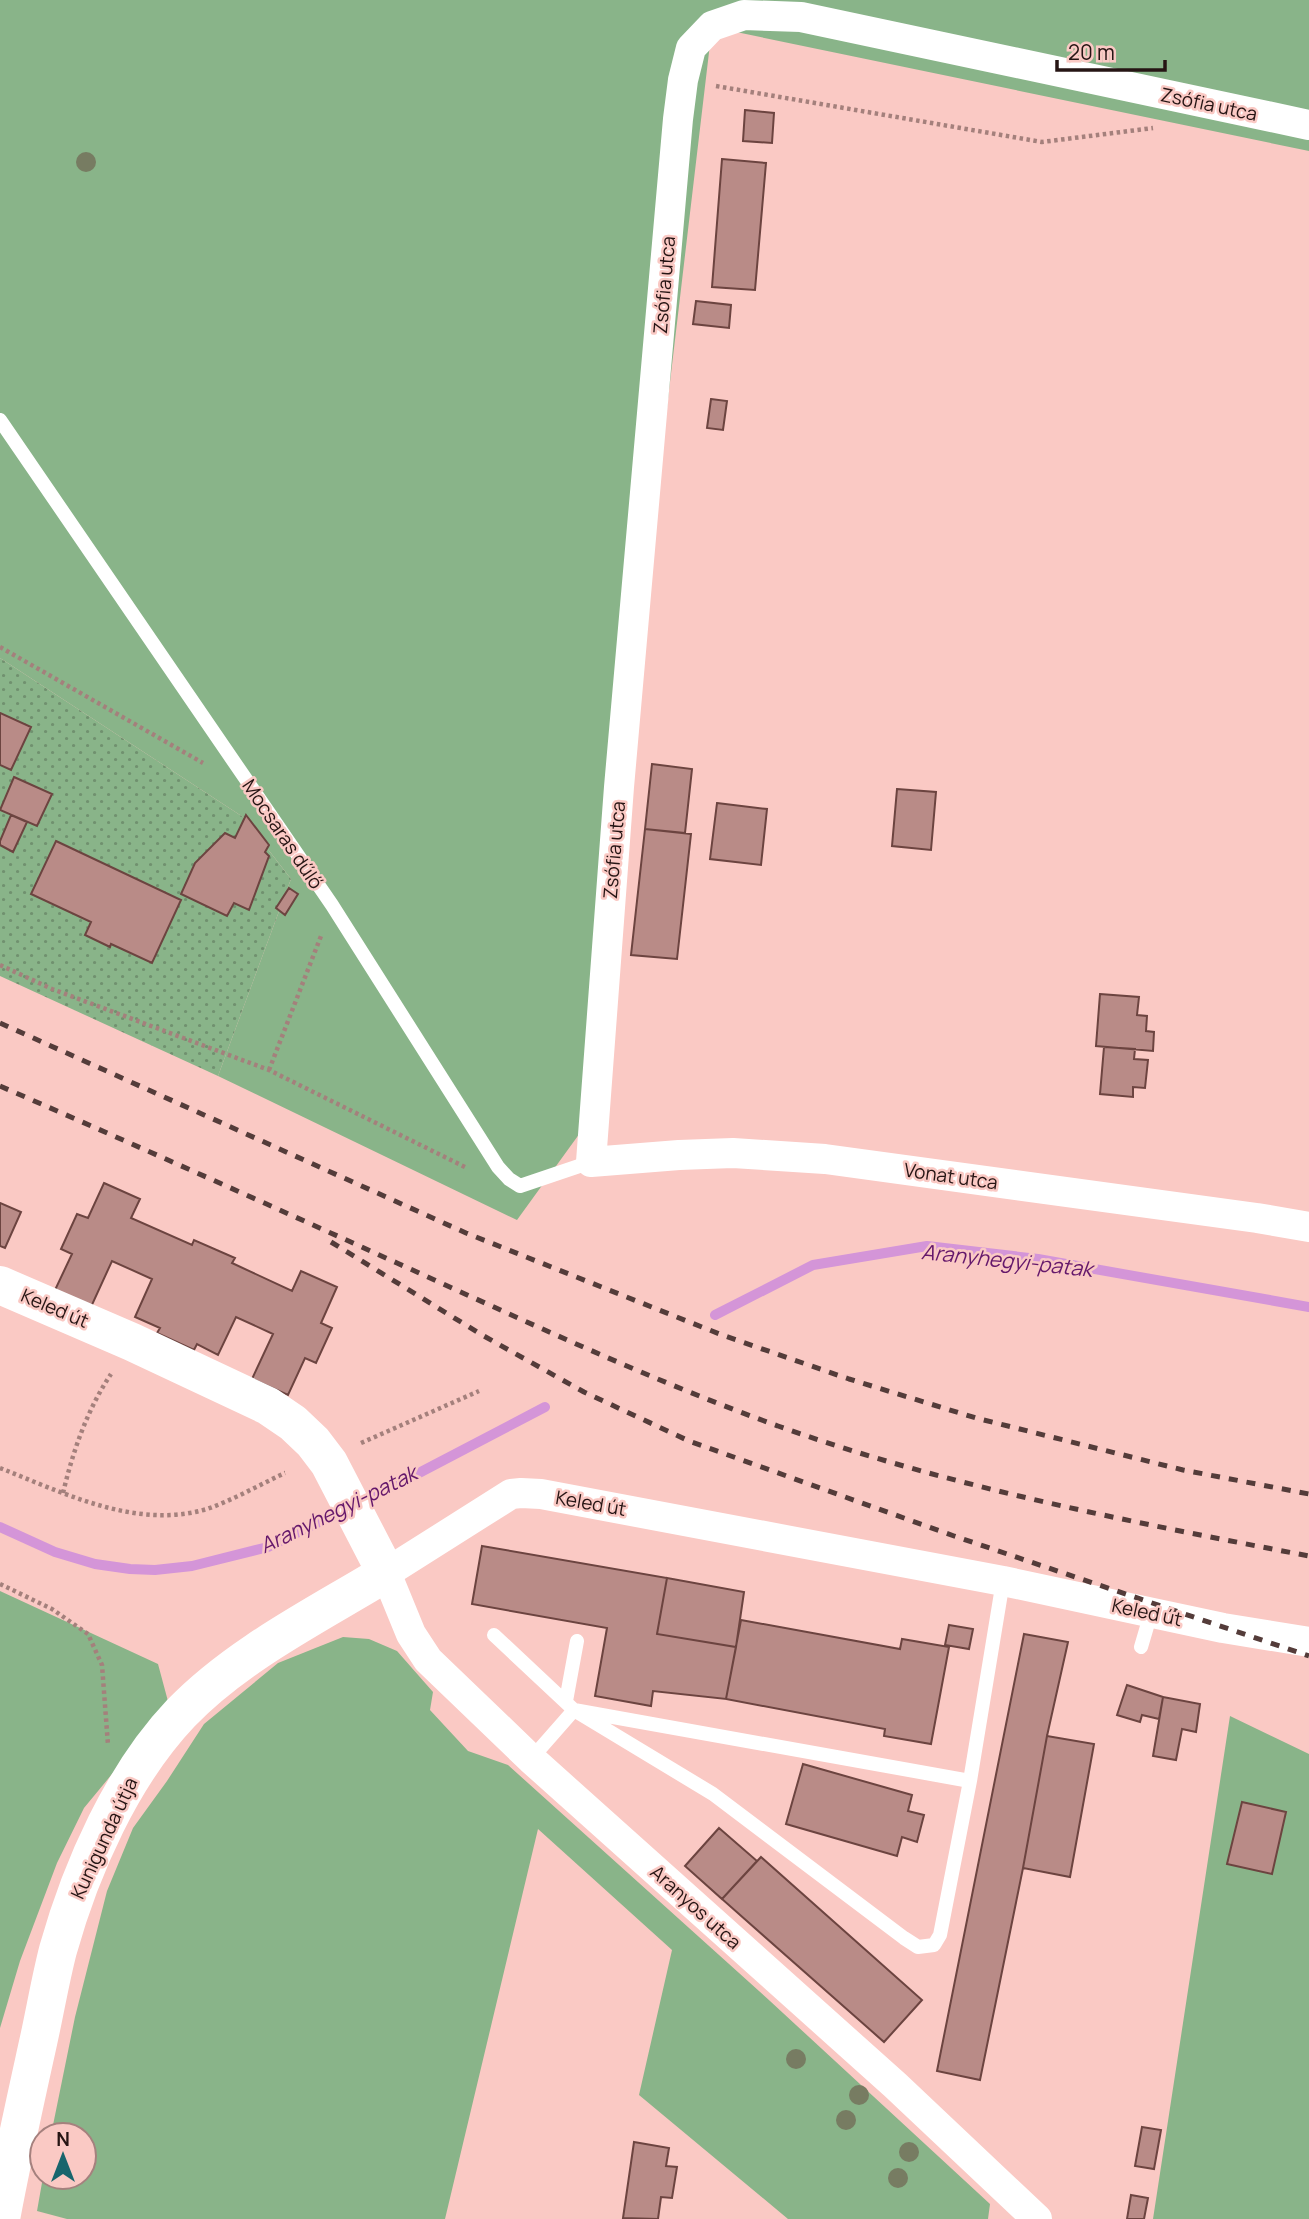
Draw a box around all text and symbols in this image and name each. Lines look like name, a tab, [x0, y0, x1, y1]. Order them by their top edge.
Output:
scale bar	[1057, 28, 1166, 72]
text: 20 m	[1068, 38, 1115, 66]
street label: Zsófia utca	[1158, 81, 1260, 127]
street label: Zsófia utca	[647, 235, 681, 335]
street label: Mocsaras dűlő	[237, 774, 329, 894]
street label: Zsófia utca	[597, 800, 631, 900]
street label: Vonat utca	[902, 1157, 1000, 1195]
water label: Aranyhegyi-patak	[920, 1237, 1096, 1283]
street label: Keled út	[17, 1282, 93, 1334]
water label: Aranyhegyi-patak	[255, 1458, 424, 1559]
street label: Keled út	[554, 1484, 628, 1522]
street label: Keled út	[1110, 1592, 1184, 1632]
street label: Kunigunda útja	[64, 1773, 144, 1903]
street label: Aranyos utca	[645, 1859, 747, 1955]
north arrow	[28, 2121, 98, 2191]
text: N	[56, 2126, 70, 2152]

